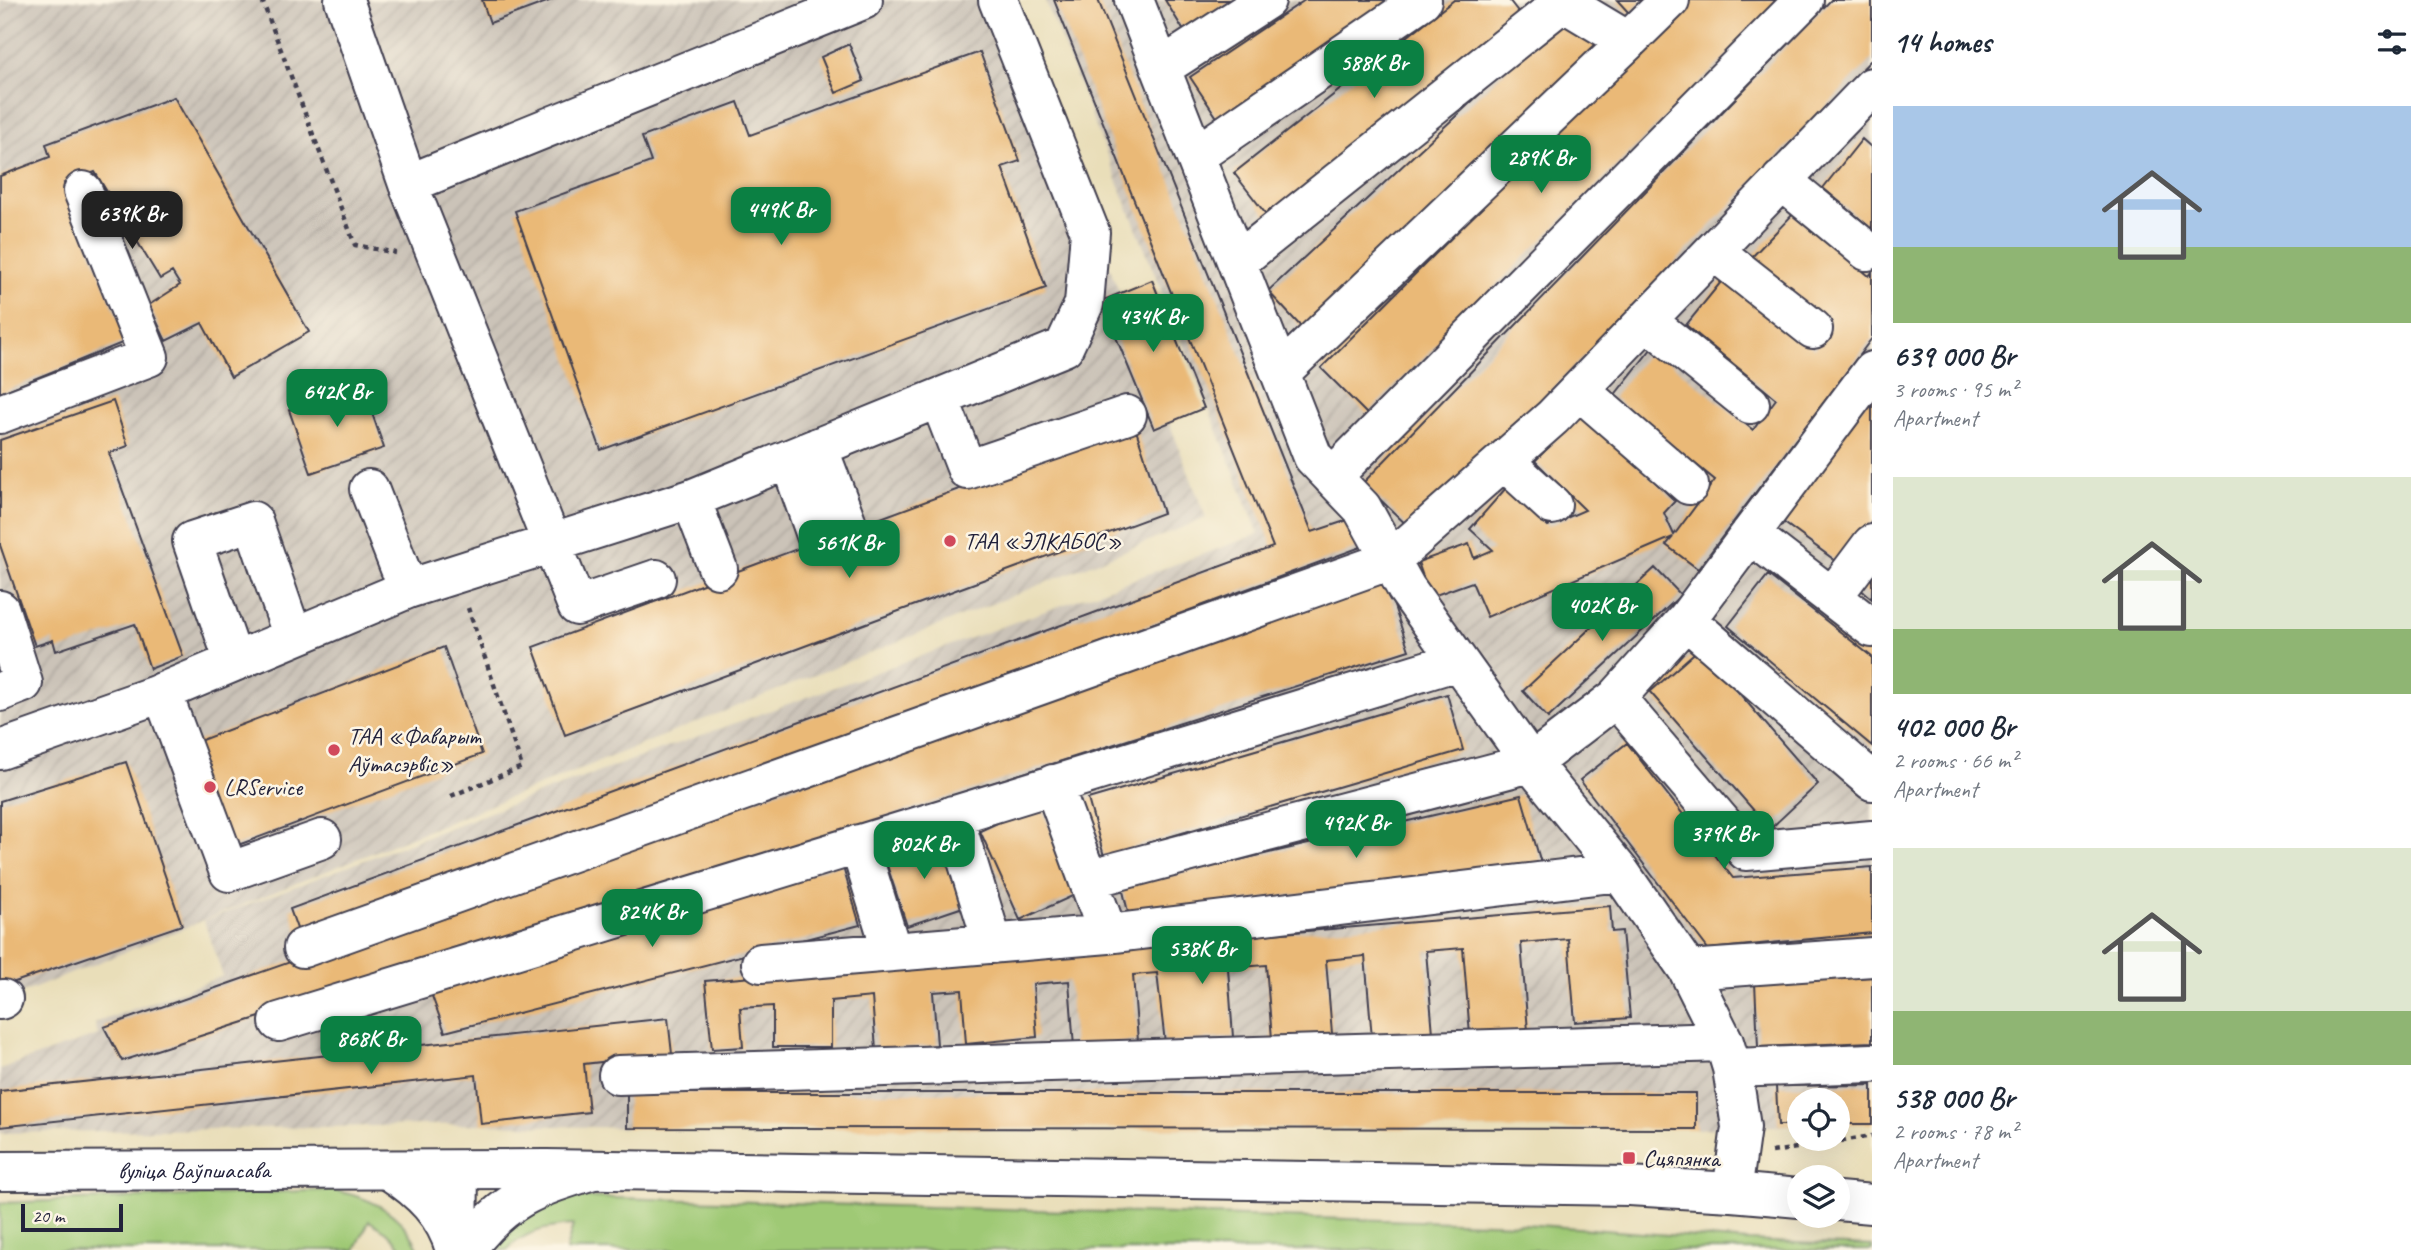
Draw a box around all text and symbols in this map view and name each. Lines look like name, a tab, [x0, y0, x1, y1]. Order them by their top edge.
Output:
text: 14 homes	[1893, 23, 1991, 61]
icon: filters	[2373, 23, 2411, 61]
pin: 588K Br	[1309, 41, 1439, 100]
text: 588K Br	[1340, 48, 1408, 77]
pin: 289K Br	[1476, 136, 1606, 195]
text: 289K Br	[1507, 143, 1575, 172]
icon: home	[2089, 152, 2215, 278]
pin: 449K Br	[716, 188, 846, 247]
pin: 639K Br	[67, 191, 197, 251]
text: 449K Br	[747, 195, 815, 224]
text: 639K Br	[98, 199, 166, 228]
pin: 434K Br	[1088, 294, 1218, 354]
text: 434K Br	[1119, 302, 1187, 331]
text: 639 000 Br	[1893, 337, 2015, 375]
pin: 642K Br	[272, 370, 402, 429]
text: 3 rooms · 95 m²	[1893, 375, 2017, 404]
text: 642K Br	[302, 377, 372, 406]
text: Apartment	[1893, 404, 1978, 433]
pin: 561K Br	[784, 520, 914, 580]
icon: home	[2089, 523, 2215, 649]
place label: ТАА «ЭЛКАБОС»	[964, 526, 1122, 556]
text: 561K Br	[815, 528, 883, 557]
marker: ТАА «ЭЛКАБОС»	[942, 533, 958, 549]
pin: 402K Br	[1537, 584, 1667, 643]
text: 402K Br	[1568, 591, 1636, 620]
text: 402 000 Br	[1893, 708, 2015, 746]
place label: ТАА «Фаварыт Аўтасэрвіс»	[348, 721, 482, 779]
marker: ТАА «Фаварыт Аўтасэрвіс»	[326, 742, 342, 758]
text: 2 rooms · 66 m²	[1893, 746, 2017, 775]
place label: LRService	[224, 772, 304, 802]
text: Apartment	[1893, 775, 1978, 804]
marker: LRService	[202, 779, 218, 795]
pin: 492K Br	[1291, 800, 1421, 860]
text: 492K Br	[1322, 808, 1390, 837]
pin: 379K Br	[1659, 812, 1789, 871]
text: 379K Br	[1690, 819, 1758, 848]
pin: 802K Br	[859, 822, 989, 881]
text: 802K Br	[890, 829, 958, 858]
pin: 824K Br	[587, 890, 717, 949]
icon: home	[2089, 894, 2215, 1020]
text: 824K Br	[618, 897, 686, 926]
pin: 538K Br	[1137, 926, 1267, 986]
text: 538K Br	[1168, 934, 1236, 963]
pin: 868K Br	[306, 1016, 436, 1076]
text: 868K Br	[336, 1024, 406, 1053]
text: 538 000 Br	[1893, 1079, 2015, 1117]
map controls	[1787, 1088, 1850, 1228]
button: locate	[1787, 1088, 1850, 1151]
text: 2 rooms · 78 m²	[1893, 1117, 2017, 1146]
place label: Сцяпянка	[1643, 1143, 1721, 1173]
text: Apartment	[1893, 1146, 1978, 1175]
marker: Сцяпянка	[1621, 1150, 1637, 1166]
street label: вуліца Ваўпшасава	[118, 1155, 272, 1186]
button: layers	[1787, 1165, 1850, 1228]
scale bar	[21, 1201, 122, 1233]
text: 20 m	[32, 1204, 64, 1228]

